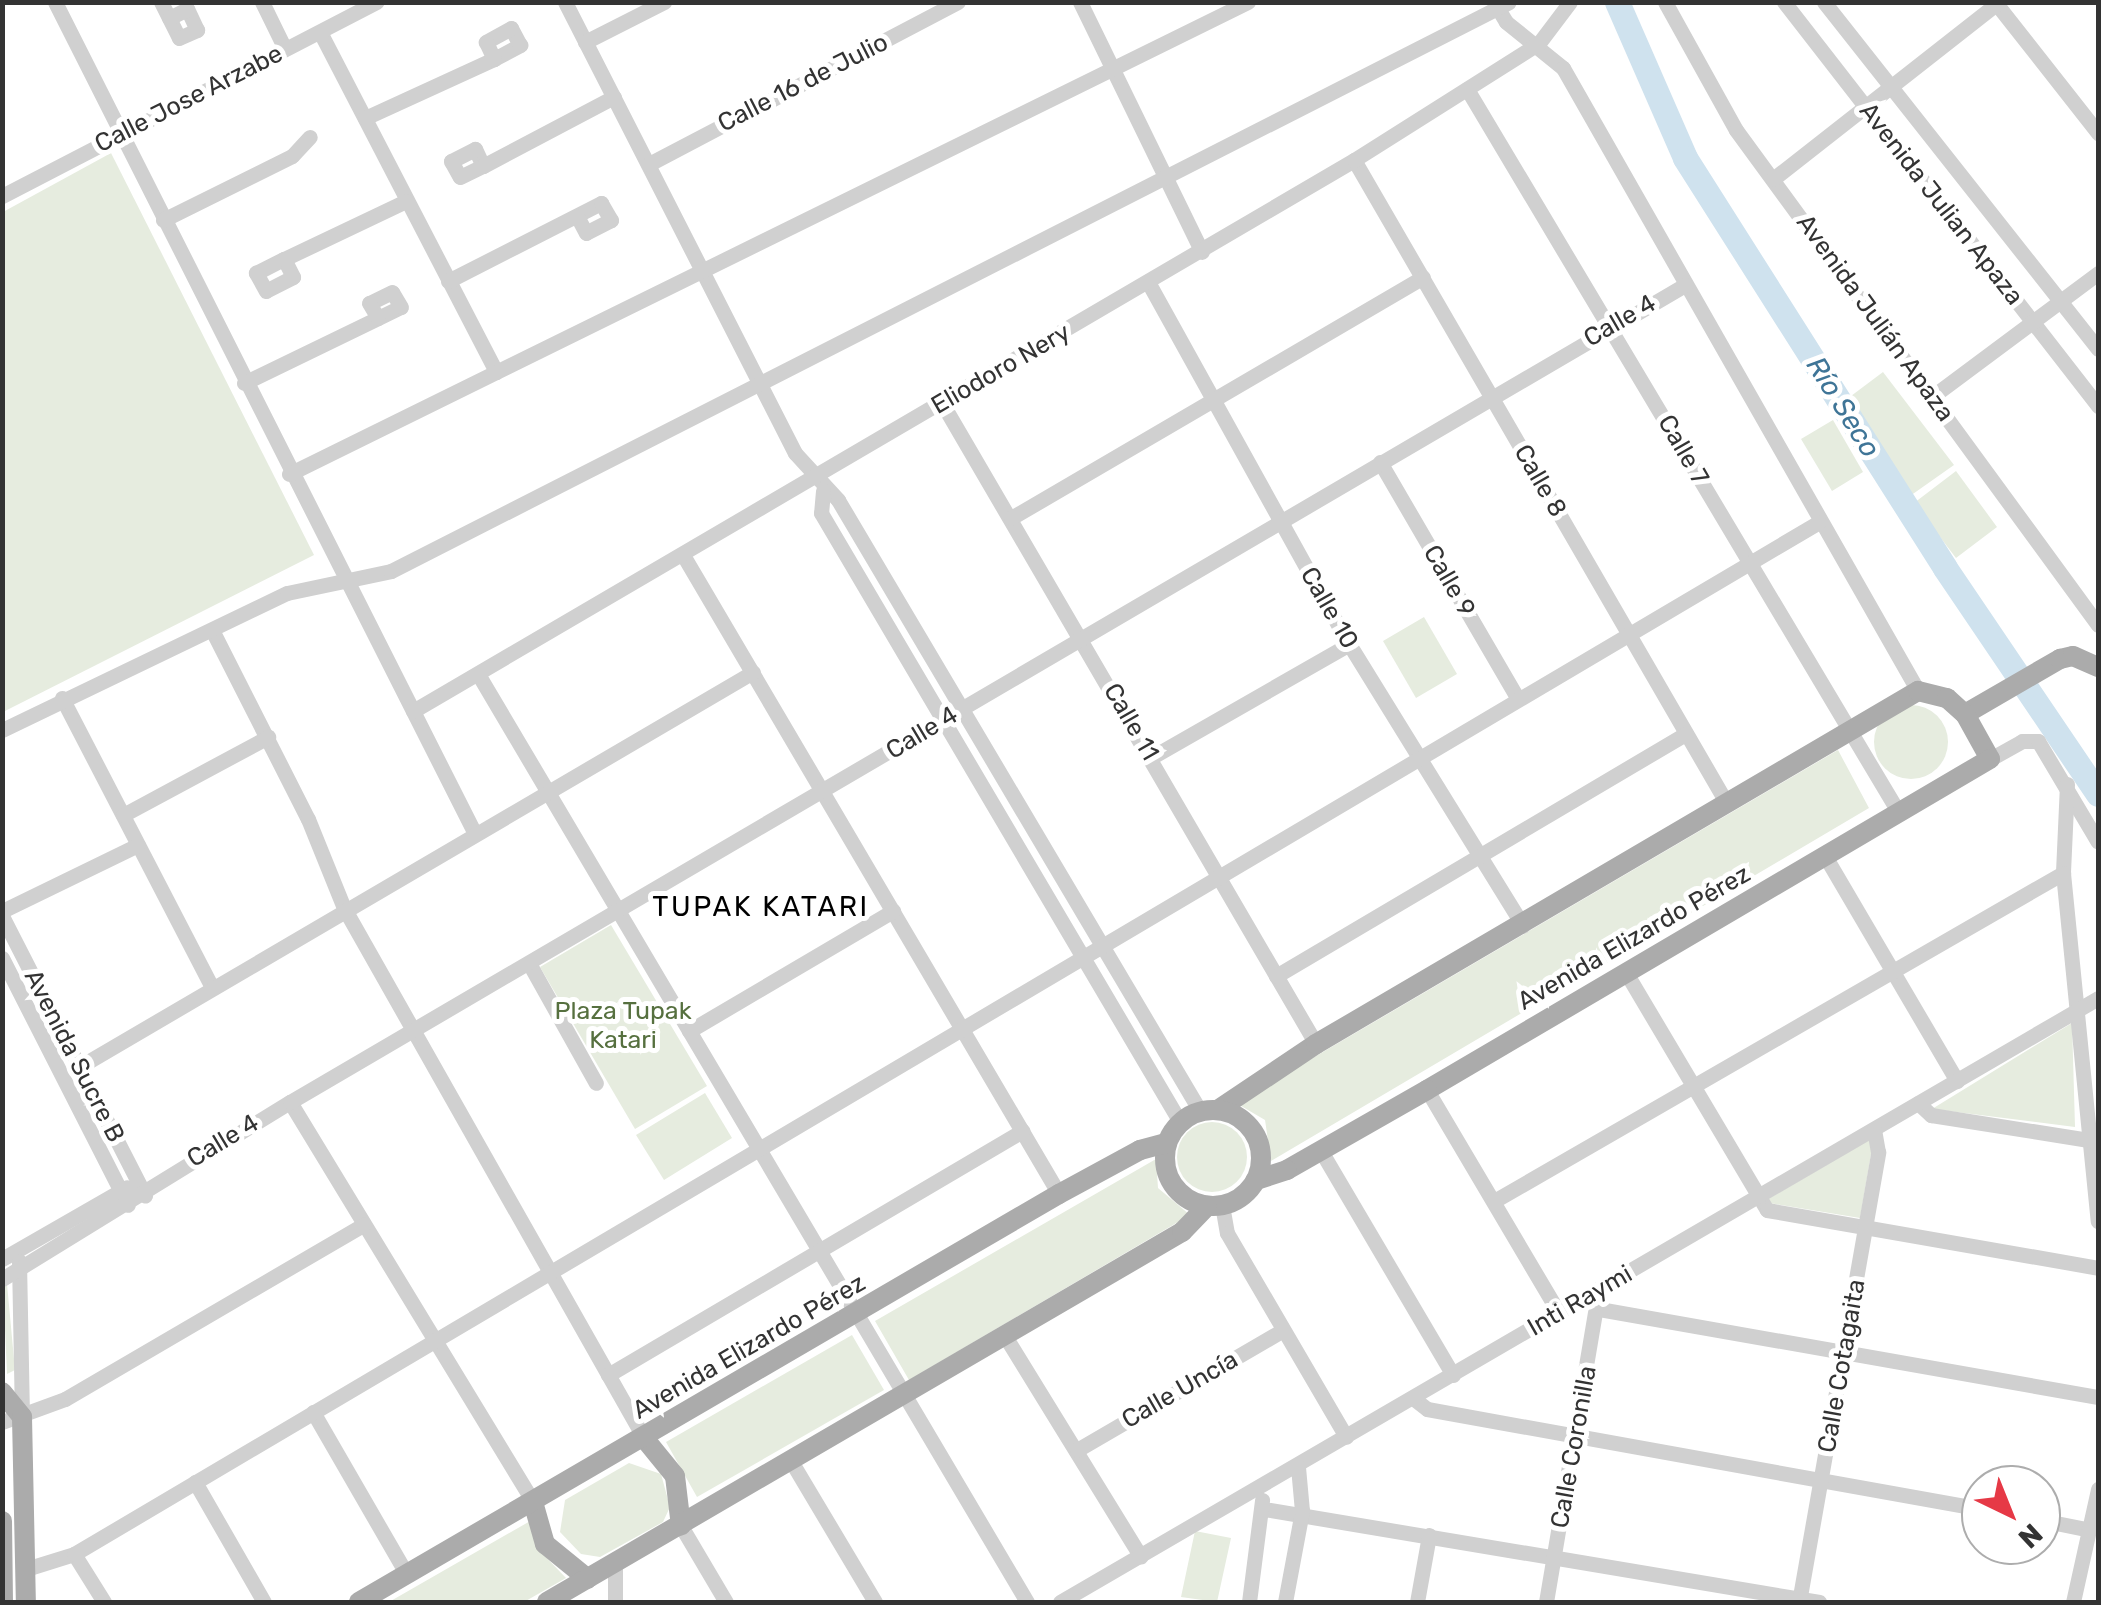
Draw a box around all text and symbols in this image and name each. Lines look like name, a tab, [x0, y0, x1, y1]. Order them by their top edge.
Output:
street label: Calle 16 de Julio	[713, 27, 893, 139]
street label: Calle Jose Arzabe	[90, 39, 288, 159]
street label: Avenida Julian Apaza	[1852, 97, 2030, 311]
street label: Avenida Julián Apaza	[1790, 208, 1960, 428]
street label: Calle 4	[1579, 288, 1661, 354]
street label: Eliodoro Nery	[926, 317, 1076, 421]
water label: Río Seco	[1799, 350, 1887, 464]
street label: Calle 7	[1651, 410, 1715, 490]
street label: Calle 8	[1507, 439, 1573, 523]
street label: Calle 9	[1417, 540, 1481, 622]
street label: Calle 10	[1294, 562, 1364, 654]
street label: Calle 11	[1097, 678, 1165, 766]
street label: Calle 4	[881, 700, 963, 766]
street label: Avenida Elizardo Pérez	[1512, 859, 1756, 1017]
district label: TUPAK KATARI	[652, 890, 870, 924]
street label: Avenida Sucre B	[18, 965, 130, 1147]
park label: Plaza Tupak Katari	[554, 997, 692, 1056]
street label: Calle 4	[182, 1108, 264, 1174]
street label: Inti Raymi	[1522, 1259, 1638, 1343]
street label: Avenida Elizardo Pérez	[627, 1268, 871, 1426]
street label: Calle Cotagaita	[1812, 1277, 1872, 1455]
street label: Calle Uncía	[1117, 1345, 1243, 1435]
street label: Calle Coronilla	[1545, 1363, 1603, 1531]
north arrow	[1961, 1465, 2061, 1565]
text: N	[2012, 1517, 2049, 1555]

